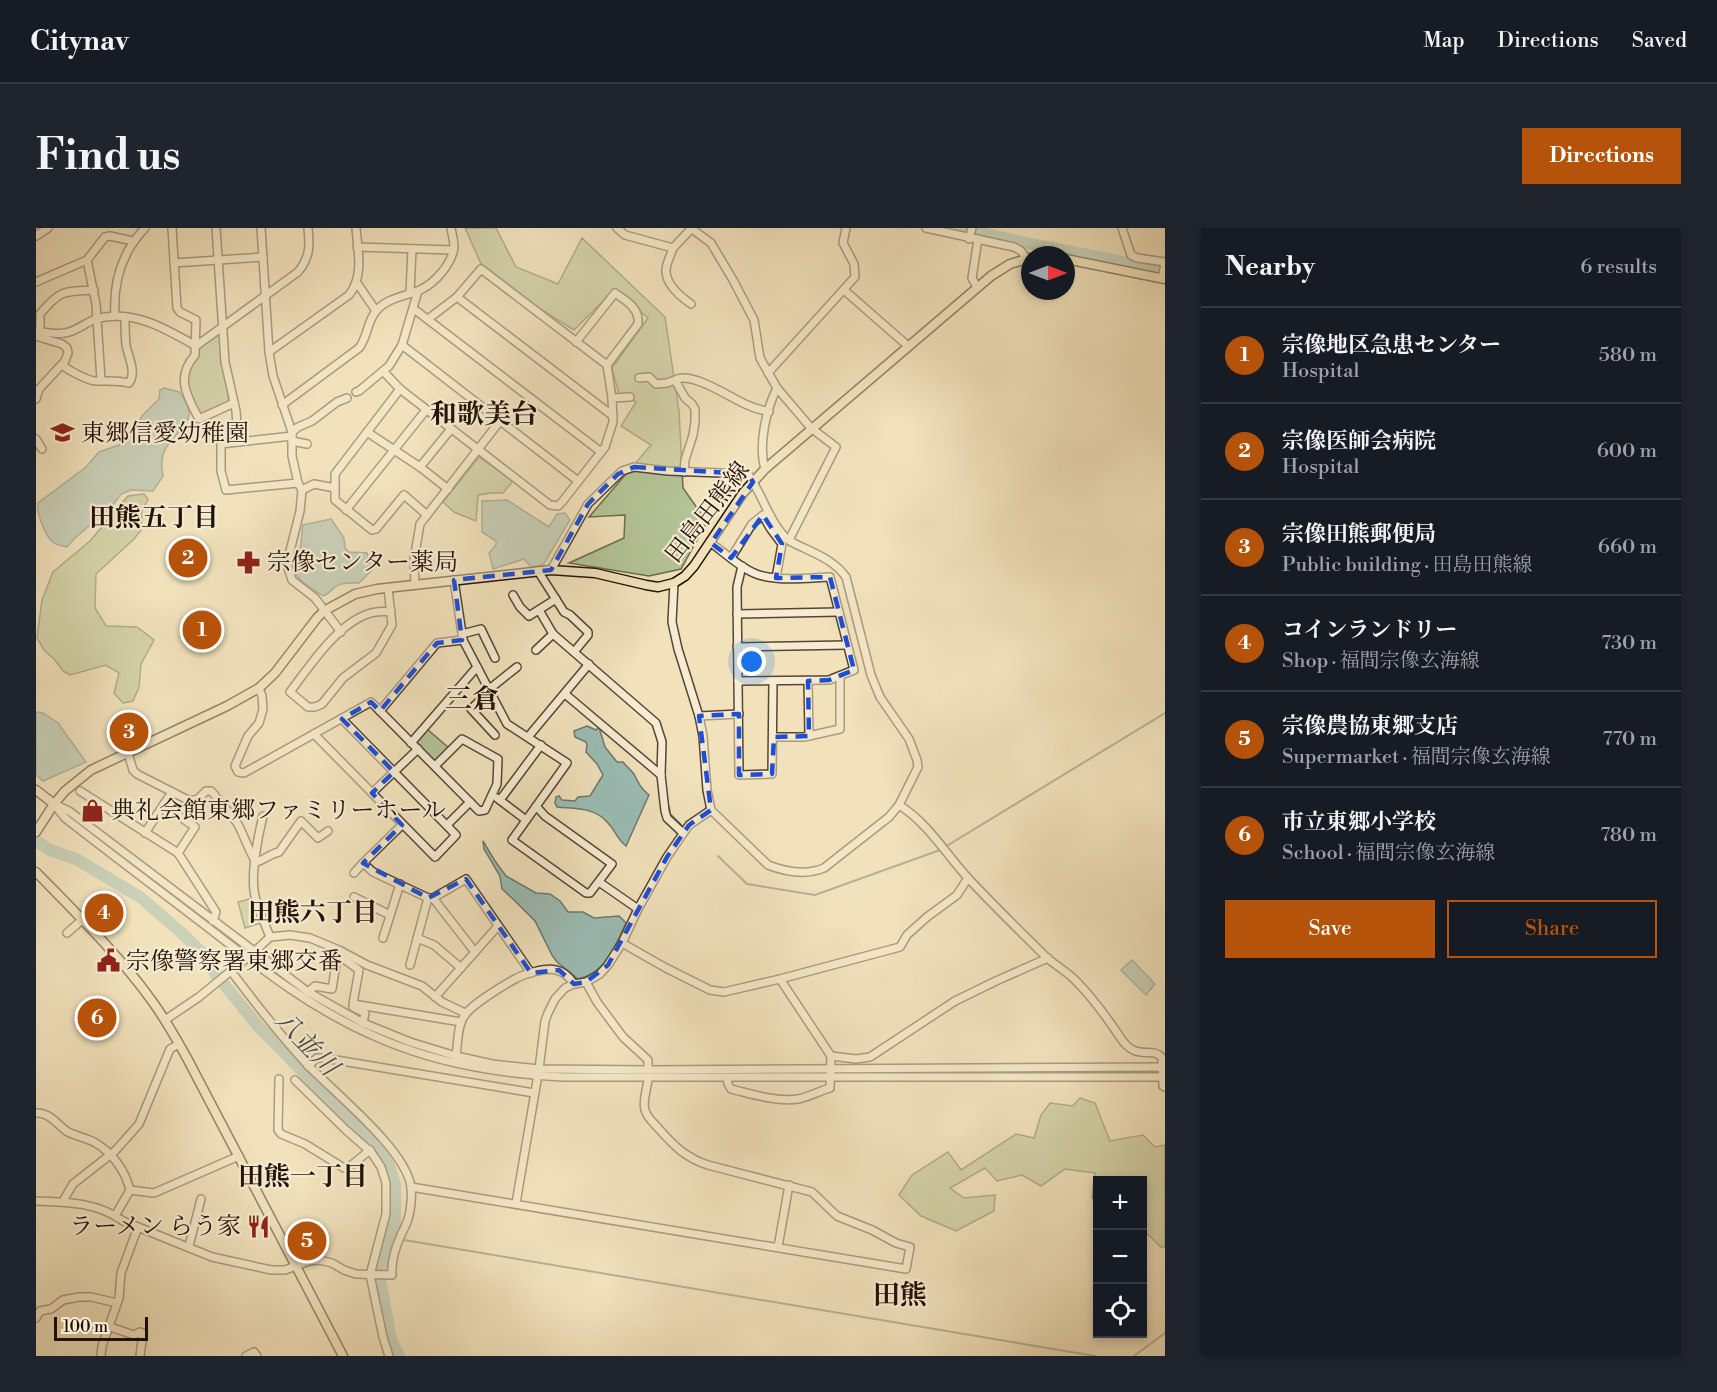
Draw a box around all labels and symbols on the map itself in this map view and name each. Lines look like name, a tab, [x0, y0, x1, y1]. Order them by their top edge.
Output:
north arrow	[1021, 246, 1075, 300]
district label: 和歌美台	[430, 398, 538, 432]
place label: 東郷信愛幼稚園	[81, 419, 249, 449]
school or university icon: 東郷信愛幼稚園	[50, 420, 76, 446]
street label: 田島田熊線	[659, 456, 757, 569]
district label: 田熊五丁目	[89, 502, 219, 534]
pin: 2	[168, 536, 208, 580]
place label: 宗像センター薬局	[267, 548, 458, 578]
pharmacy icon: 宗像センター薬局	[236, 549, 262, 575]
pin: 1	[182, 608, 222, 652]
your location	[737, 647, 766, 676]
district label: 三倉	[445, 683, 499, 717]
pin: 3	[110, 710, 148, 754]
place label: 典礼会館東郷ファミリーホール	[111, 796, 446, 826]
shop icon: 典礼会館東郷ファミリーホール	[80, 797, 106, 823]
pin: 4	[84, 890, 124, 936]
district label: 田熊六丁目	[248, 897, 378, 929]
place label: 宗像警察署東郷交番	[126, 947, 342, 977]
public building icon: 宗像警察署東郷交番	[95, 948, 121, 974]
pin: 6	[78, 996, 116, 1040]
water label: 八並川	[268, 1005, 347, 1085]
district label: 田熊一丁目	[238, 1161, 368, 1193]
place label: ラーメン らう家	[69, 1212, 241, 1242]
restaurant icon: ラーメン らう家	[246, 1213, 272, 1239]
pin: 5	[288, 1218, 326, 1264]
district label: 田熊	[873, 1279, 927, 1313]
scale bar	[54, 1314, 148, 1342]

